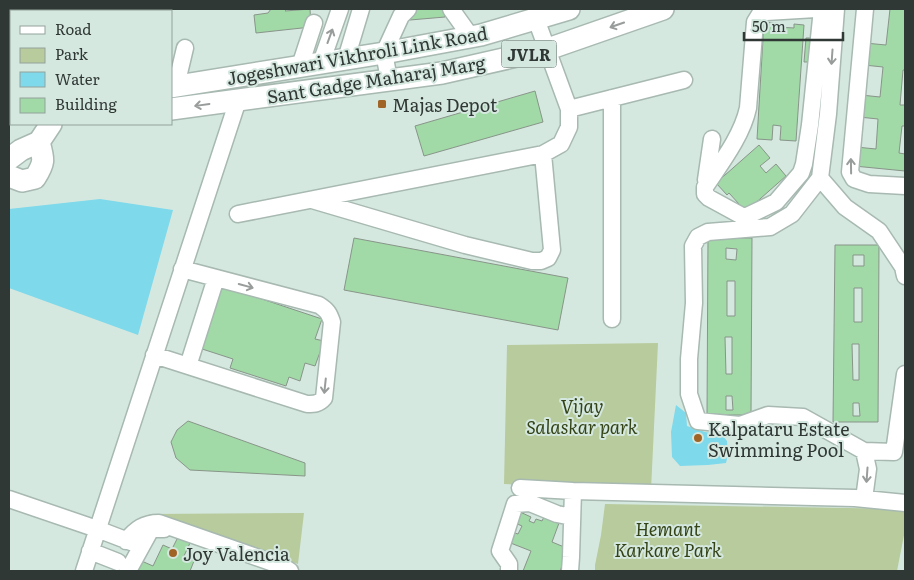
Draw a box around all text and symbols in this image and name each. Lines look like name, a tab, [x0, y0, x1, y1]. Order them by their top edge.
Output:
legend	[10, 10, 172, 125]
scale bar	[744, 10, 843, 42]
text: 50 m	[752, 14, 786, 37]
text: Road	[55, 17, 91, 40]
street label: Jogeshwari Vikhroli Link Road	[224, 19, 490, 91]
one-way arrow	[610, 21, 626, 30]
one-way arrow	[326, 28, 336, 44]
road number: JVLR	[502, 41, 556, 68]
text: Park	[55, 42, 89, 65]
street label: Sant Gadge Maharaj Marg	[265, 48, 488, 110]
one-way arrow	[828, 49, 837, 65]
text: Water	[55, 67, 100, 90]
place label: Majas Depot	[392, 91, 498, 118]
text: Building	[55, 92, 117, 115]
marker: Majas Depot	[376, 98, 388, 110]
one-way arrow	[194, 100, 210, 110]
one-way arrow	[846, 159, 856, 175]
one-way arrow	[238, 282, 254, 291]
one-way arrow	[320, 378, 330, 394]
park label: Vijay Salaskar park	[526, 392, 638, 440]
place label: Kalpataru Estate Swimming Pool	[708, 415, 850, 463]
marker: Kalpataru Estate Swimming Pool	[692, 432, 704, 444]
one-way arrow	[862, 467, 871, 483]
park label: Hemant Karkare Park	[614, 515, 722, 563]
place label: Joy Valencia	[183, 540, 290, 567]
marker: Joy Valencia	[167, 547, 179, 559]

